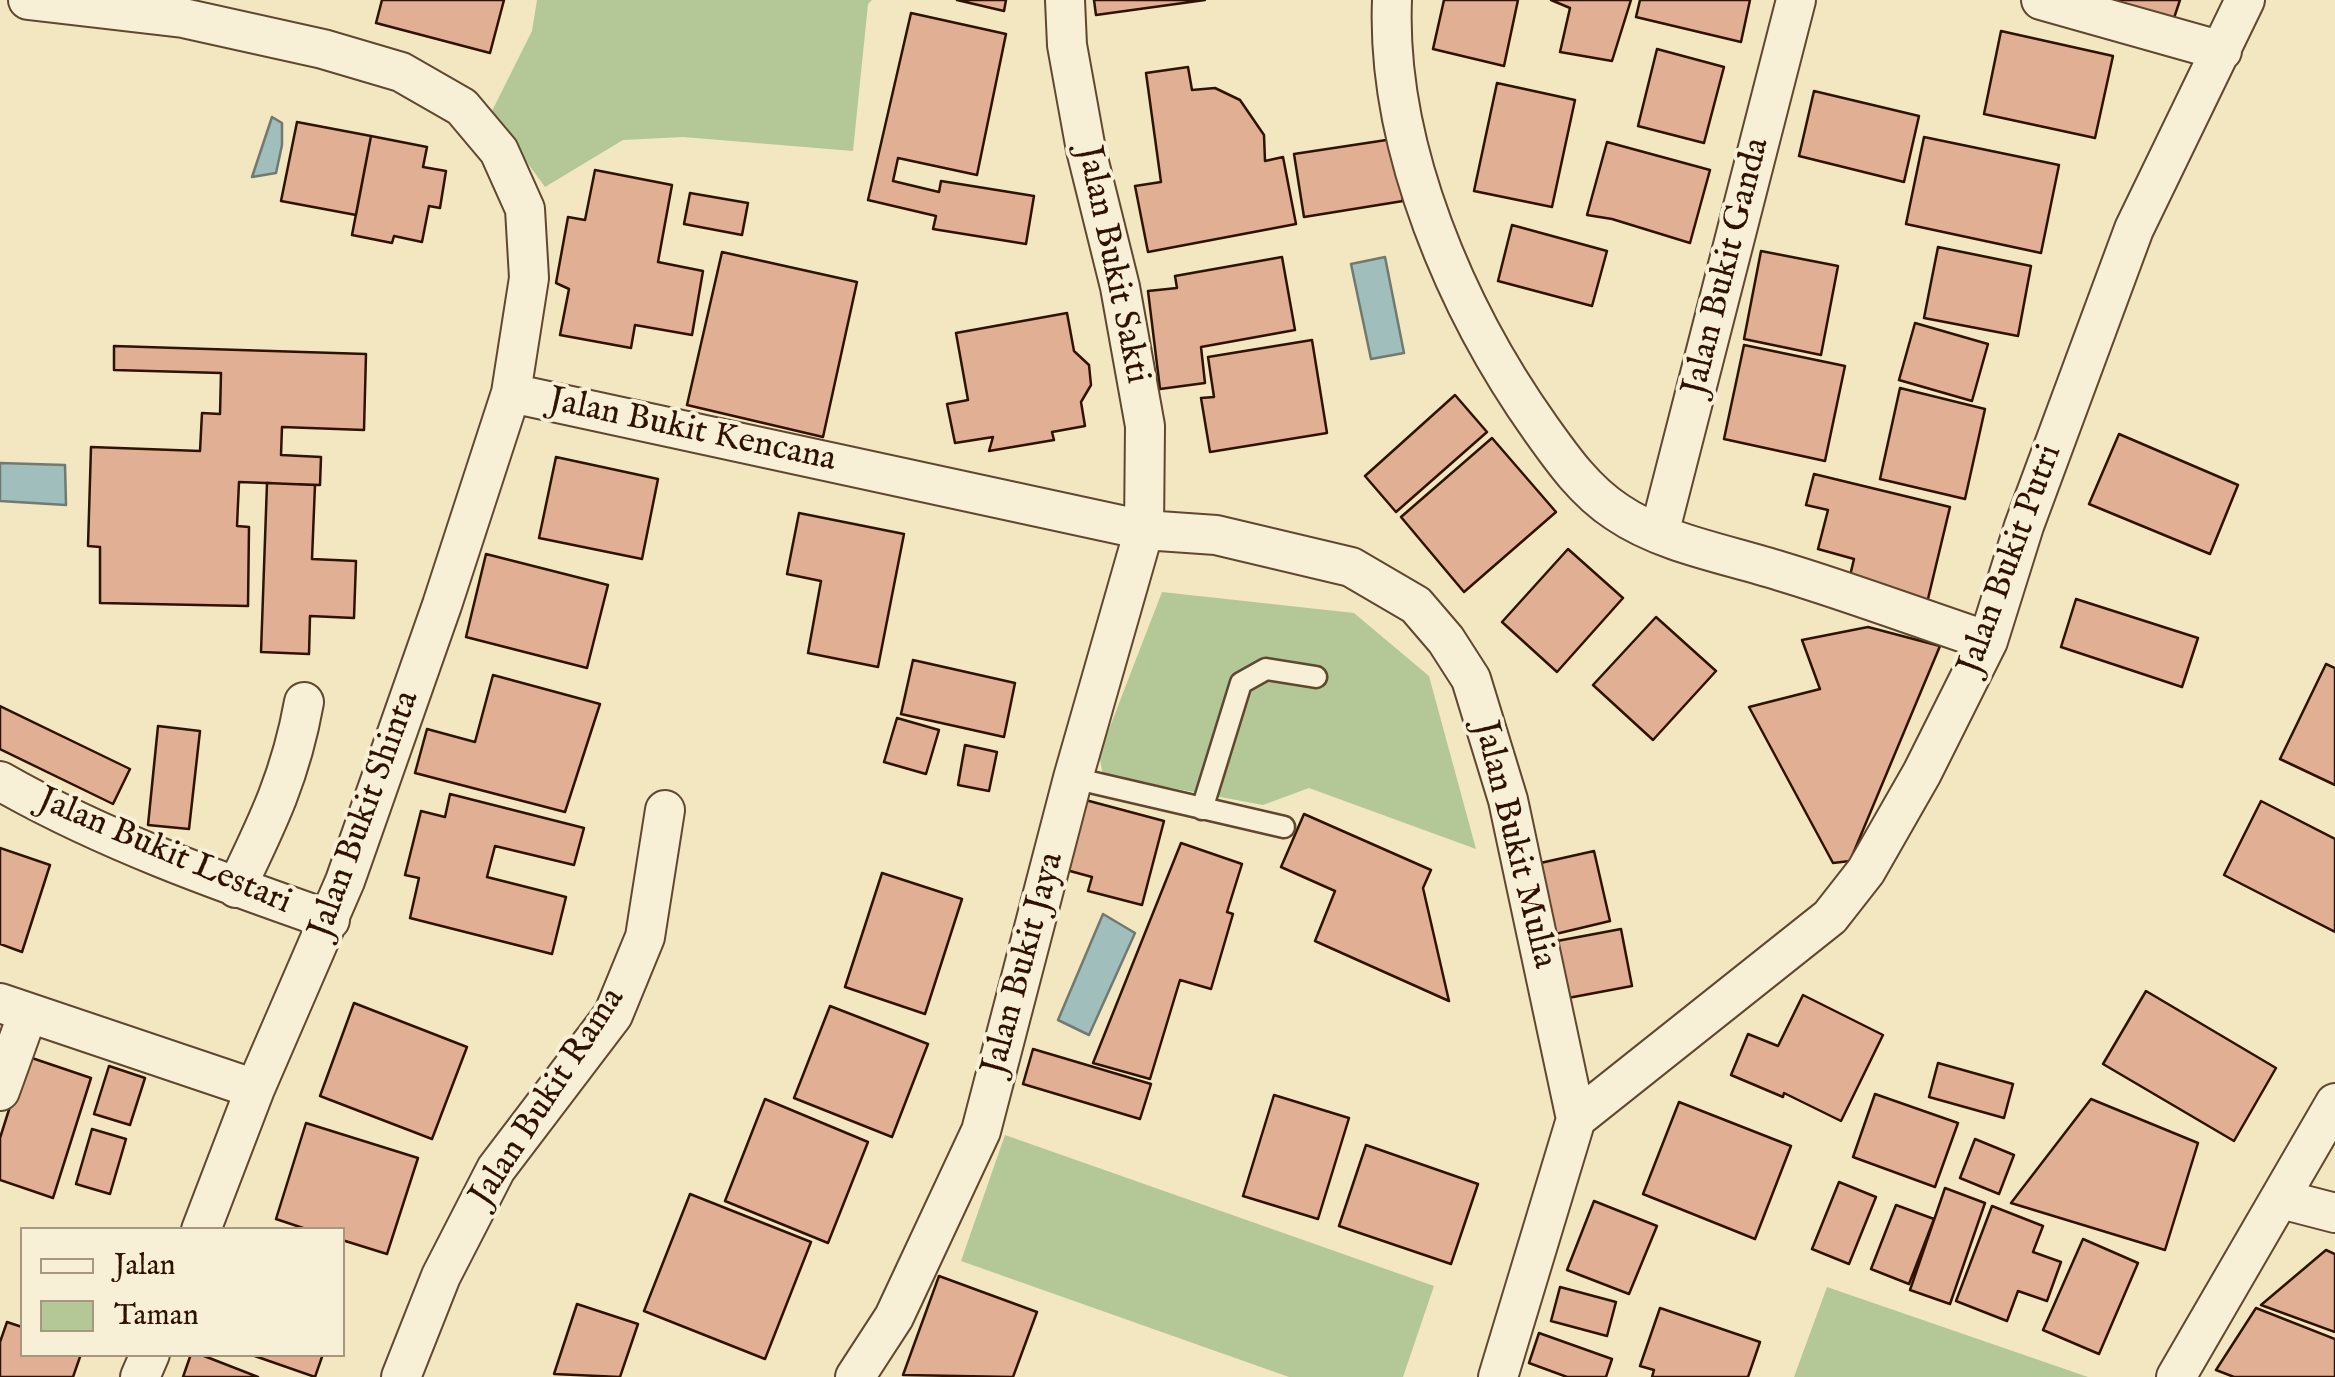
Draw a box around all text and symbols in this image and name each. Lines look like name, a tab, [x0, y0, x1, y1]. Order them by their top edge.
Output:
street label: Jalan Bukit Ganda	[1676, 134, 1780, 400]
street label: Jalan Bukit Sakti	[1065, 142, 1157, 388]
street label: Jalan Bukit Kencana	[545, 381, 839, 483]
street label: Jalan Bukit Putri	[1951, 440, 2073, 680]
street label: Jalan Bukit Shinta	[302, 686, 430, 944]
street label: Jalan Bukit Mulia	[1462, 717, 1564, 973]
street label: Jalan Bukit Lestari	[31, 781, 297, 925]
street label: Jalan Bukit Jaya	[975, 848, 1075, 1080]
street label: Jalan Bukit Rama	[463, 981, 635, 1215]
legend	[20, 1227, 345, 1357]
text: Jalan	[114, 1247, 176, 1285]
text: Taman	[114, 1297, 199, 1335]

